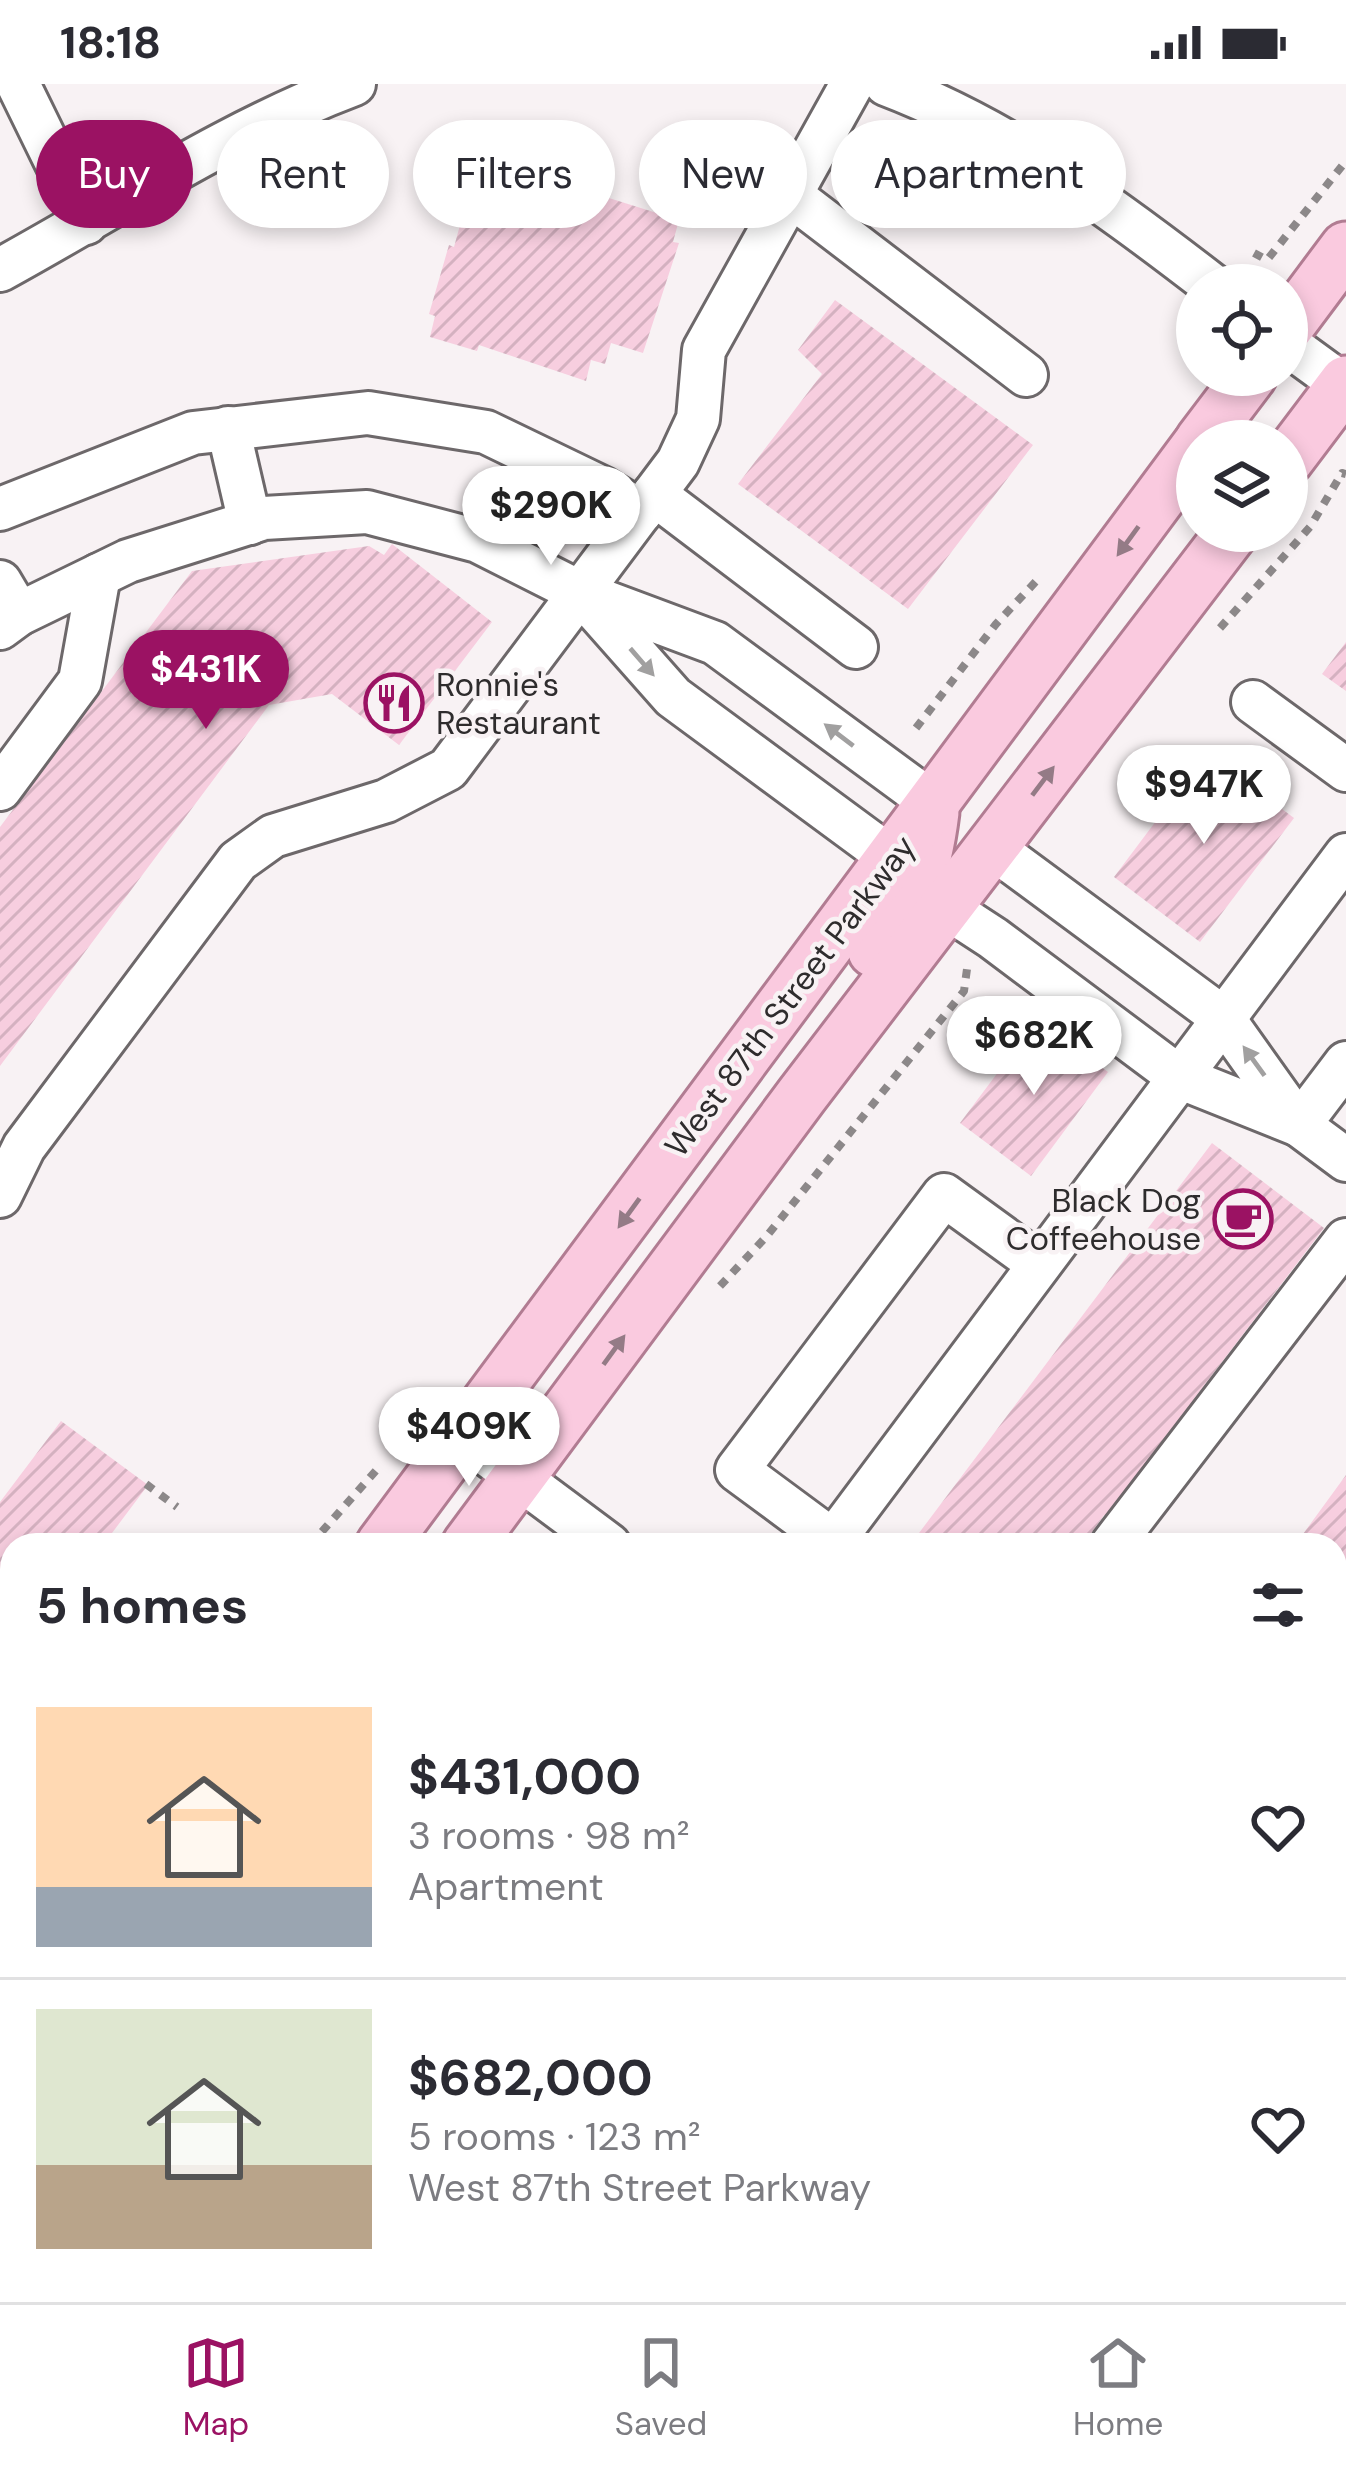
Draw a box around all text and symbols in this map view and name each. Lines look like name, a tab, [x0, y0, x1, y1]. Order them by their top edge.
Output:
text: 18:18	[60, 13, 161, 72]
chip: Buy	[36, 120, 193, 228]
chip: Rent	[217, 120, 389, 228]
chip: Filters	[413, 120, 615, 228]
chip: New	[639, 120, 807, 228]
chip: Apartment	[831, 120, 1126, 228]
map controls	[1176, 264, 1308, 552]
button: locate	[1176, 264, 1308, 396]
button: layers	[1176, 420, 1308, 552]
pin: $290K	[467, 466, 635, 568]
text: $290K	[489, 479, 613, 530]
one-way arrow	[1116, 525, 1140, 557]
pin: $431K	[122, 630, 290, 732]
text: $431K	[150, 643, 262, 694]
one-way arrow	[628, 647, 654, 677]
place label: Ronnie's Restaurant	[436, 663, 601, 744]
restaurant icon: Ronnie's Restaurant	[363, 672, 425, 734]
one-way arrow	[823, 724, 855, 748]
pin: $947K	[1120, 745, 1288, 847]
text: $947K	[1144, 758, 1264, 809]
one-way arrow	[1030, 765, 1054, 797]
street label: West 87th Street Parkway	[655, 827, 925, 1165]
pin: $682K	[950, 996, 1118, 1098]
text: $682K	[974, 1009, 1094, 1060]
one-way arrow	[1242, 1045, 1266, 1077]
place label: Black Dog Coffeehouse	[1006, 1179, 1201, 1260]
cafe icon: Black Dog Coffeehouse	[1212, 1188, 1274, 1250]
one-way arrow	[618, 1197, 641, 1229]
one-way arrow	[601, 1334, 625, 1365]
pin: $409K	[385, 1387, 553, 1489]
text: $409K	[406, 1400, 532, 1451]
text: 5 homes	[36, 1572, 248, 1639]
icon: filters	[1245, 1572, 1311, 1638]
text: $431,000	[408, 1743, 641, 1810]
icon: home	[132, 1755, 276, 1899]
icon: heart	[1245, 1794, 1311, 1860]
text: 3 rooms · 98 m²	[408, 1810, 690, 1861]
text: Apartment	[408, 1861, 604, 1912]
text: $682,000	[408, 2044, 653, 2111]
icon: home	[132, 2057, 276, 2201]
icon: heart	[1245, 2096, 1311, 2162]
text: 5 rooms · 123 m²	[408, 2111, 701, 2162]
text: West 87th Street Parkway	[408, 2162, 871, 2213]
tab: Map	[183, 2330, 249, 2445]
tab: Saved	[615, 2330, 707, 2445]
tab: Home	[1073, 2330, 1163, 2445]

